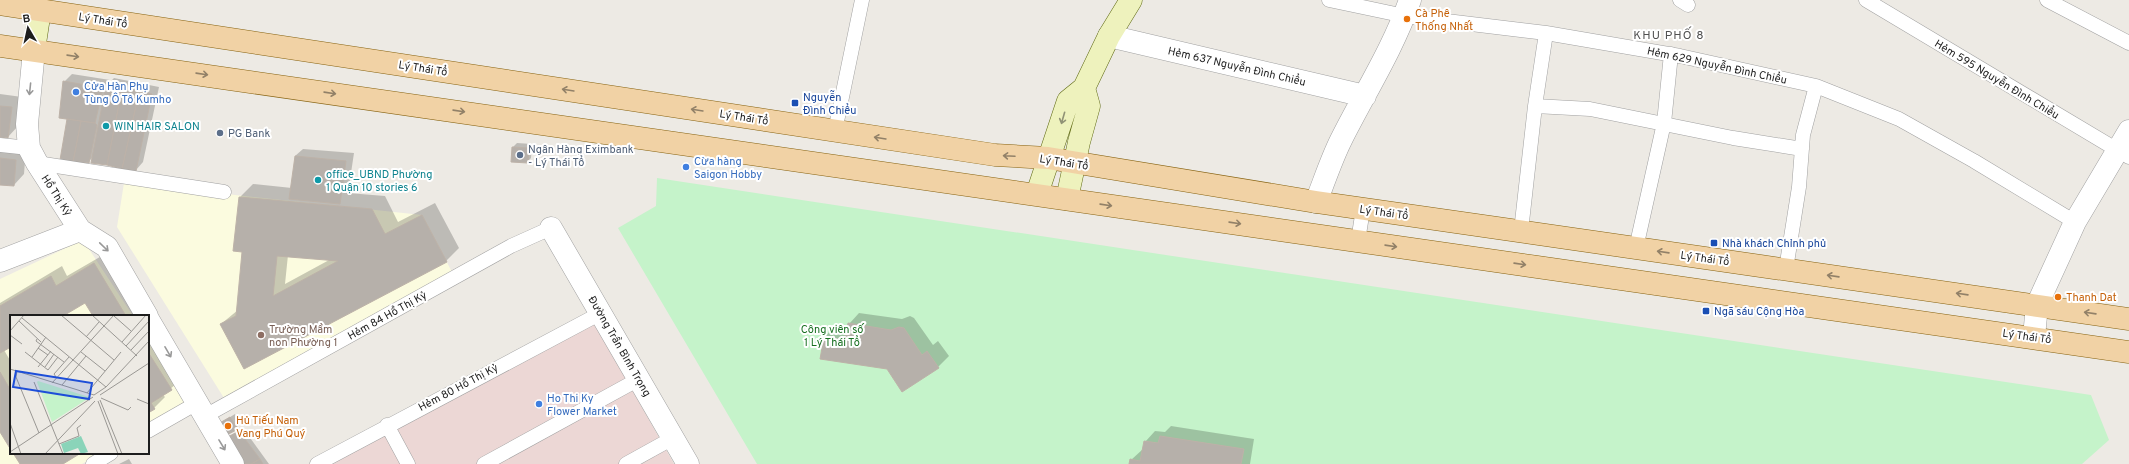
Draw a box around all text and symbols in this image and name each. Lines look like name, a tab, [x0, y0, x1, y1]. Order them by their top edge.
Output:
place label: Cà Phê Thống Nhất	[1415, 7, 1473, 34]
north arrow	[8, 8, 48, 48]
street label: Lý Thái Tổ	[77, 9, 128, 32]
text: B	[22, 12, 31, 27]
marker: Cà Phê Thống Nhất	[1402, 14, 1412, 24]
district label: KHU PHỐ 8	[1633, 26, 1705, 44]
street label: Hẻm 595 Nguyễn Ðình Chiểu	[1932, 36, 2062, 123]
street label: Hẻm 637 Nguyễn Ðình Chiểu	[1166, 43, 1307, 90]
street label: Hẻm 629 Nguyễn Ðình Chiểu	[1646, 43, 1788, 88]
one-way arrow	[66, 52, 79, 60]
street label: Lý Thái Tổ	[397, 57, 448, 80]
one-way arrow	[195, 70, 208, 78]
place label: Cửa Hàn Phụ Tùng Ô Tô Kumho	[84, 80, 171, 107]
one-way arrow	[27, 82, 34, 95]
one-way arrow	[562, 86, 575, 94]
marker: Cửa Hàn Phụ Tùng Ô Tô Kumho	[71, 87, 81, 97]
one-way arrow	[323, 89, 336, 97]
place label: Nguyễn Đình Chiểu	[803, 90, 856, 118]
marker: Nguyễn Đình Chiểu	[790, 98, 800, 108]
one-way arrow	[690, 106, 703, 114]
street label: Lý Thái Tổ	[718, 106, 769, 129]
one-way arrow	[452, 107, 465, 115]
one-way arrow	[1059, 112, 1066, 125]
place label: WIN HAIR SALON	[114, 120, 200, 134]
marker: WIN HAIR SALON	[101, 121, 111, 131]
place label: PG Bank	[228, 127, 270, 141]
marker: PG Bank	[215, 128, 225, 138]
one-way arrow	[874, 134, 887, 142]
place label: Ngân Hàng Eximbank - Lý Thái Tổ	[528, 143, 634, 170]
marker: Ngân Hàng Eximbank - Lý Thái Tổ	[515, 150, 525, 160]
street label: Lý Thái Tổ	[1038, 151, 1089, 174]
one-way arrow	[1003, 152, 1016, 160]
place label: Cừa hàng Saigon Hobby	[694, 155, 762, 182]
marker: Cừa hàng Saigon Hobby	[681, 162, 691, 172]
place label: office_UBND Phường 1 Quận 10 stories 6	[326, 168, 432, 195]
street label: Hồ Thị Kỷ	[38, 172, 75, 219]
marker: office_UBND Phường 1 Quận 10 stories 6	[313, 175, 323, 185]
one-way arrow	[1099, 201, 1112, 209]
street label: Lý Thái Tổ	[1358, 202, 1409, 223]
one-way arrow	[1228, 219, 1241, 227]
place label: Nhà khách Chỉnh phủ	[1722, 237, 1826, 251]
marker: Nhà khách Chỉnh phủ	[1709, 238, 1719, 248]
one-way arrow	[1384, 242, 1397, 249]
one-way arrow	[99, 243, 109, 252]
one-way arrow	[1657, 248, 1670, 256]
street label: Lý Thái Tổ	[1679, 248, 1730, 269]
one-way arrow	[1513, 260, 1526, 268]
one-way arrow	[1827, 272, 1840, 280]
street label: Hẻm 84 Hồ Thị Kỷ	[345, 288, 430, 343]
one-way arrow	[1956, 290, 1969, 298]
place label: Thanh Dat	[2066, 291, 2117, 305]
marker: Thanh Dat	[2053, 292, 2063, 302]
street label: Đường Trần Bình Trọng	[585, 294, 654, 399]
place label: Ngã sáu Cộng Hòa	[1714, 305, 1804, 319]
marker: Ngã sáu Cộng Hòa	[1701, 306, 1711, 316]
one-way arrow	[2084, 309, 2097, 317]
inset map	[10, 315, 149, 454]
place label: Trường Mầm non Phường 1	[269, 323, 338, 350]
park label: Công viên số 1 Lý Thái Tổ	[801, 323, 865, 350]
street label: Lý Thái Tổ	[2001, 326, 2052, 347]
marker: Trường Mầm non Phường 1	[256, 330, 266, 340]
one-way arrow	[164, 346, 172, 358]
street label: Hẻm 80 Hồ Thị Kỷ	[416, 361, 501, 415]
place label: Ho Thi Ky Flower Market	[547, 392, 617, 419]
marker: Ho Thi Ky Flower Market	[534, 399, 544, 409]
place label: Hủ Tiếu Nam Vang Phú Quý	[236, 414, 306, 441]
marker: Hủ Tiếu Nam Vang Phú Quý	[223, 421, 233, 431]
one-way arrow	[218, 439, 226, 451]

